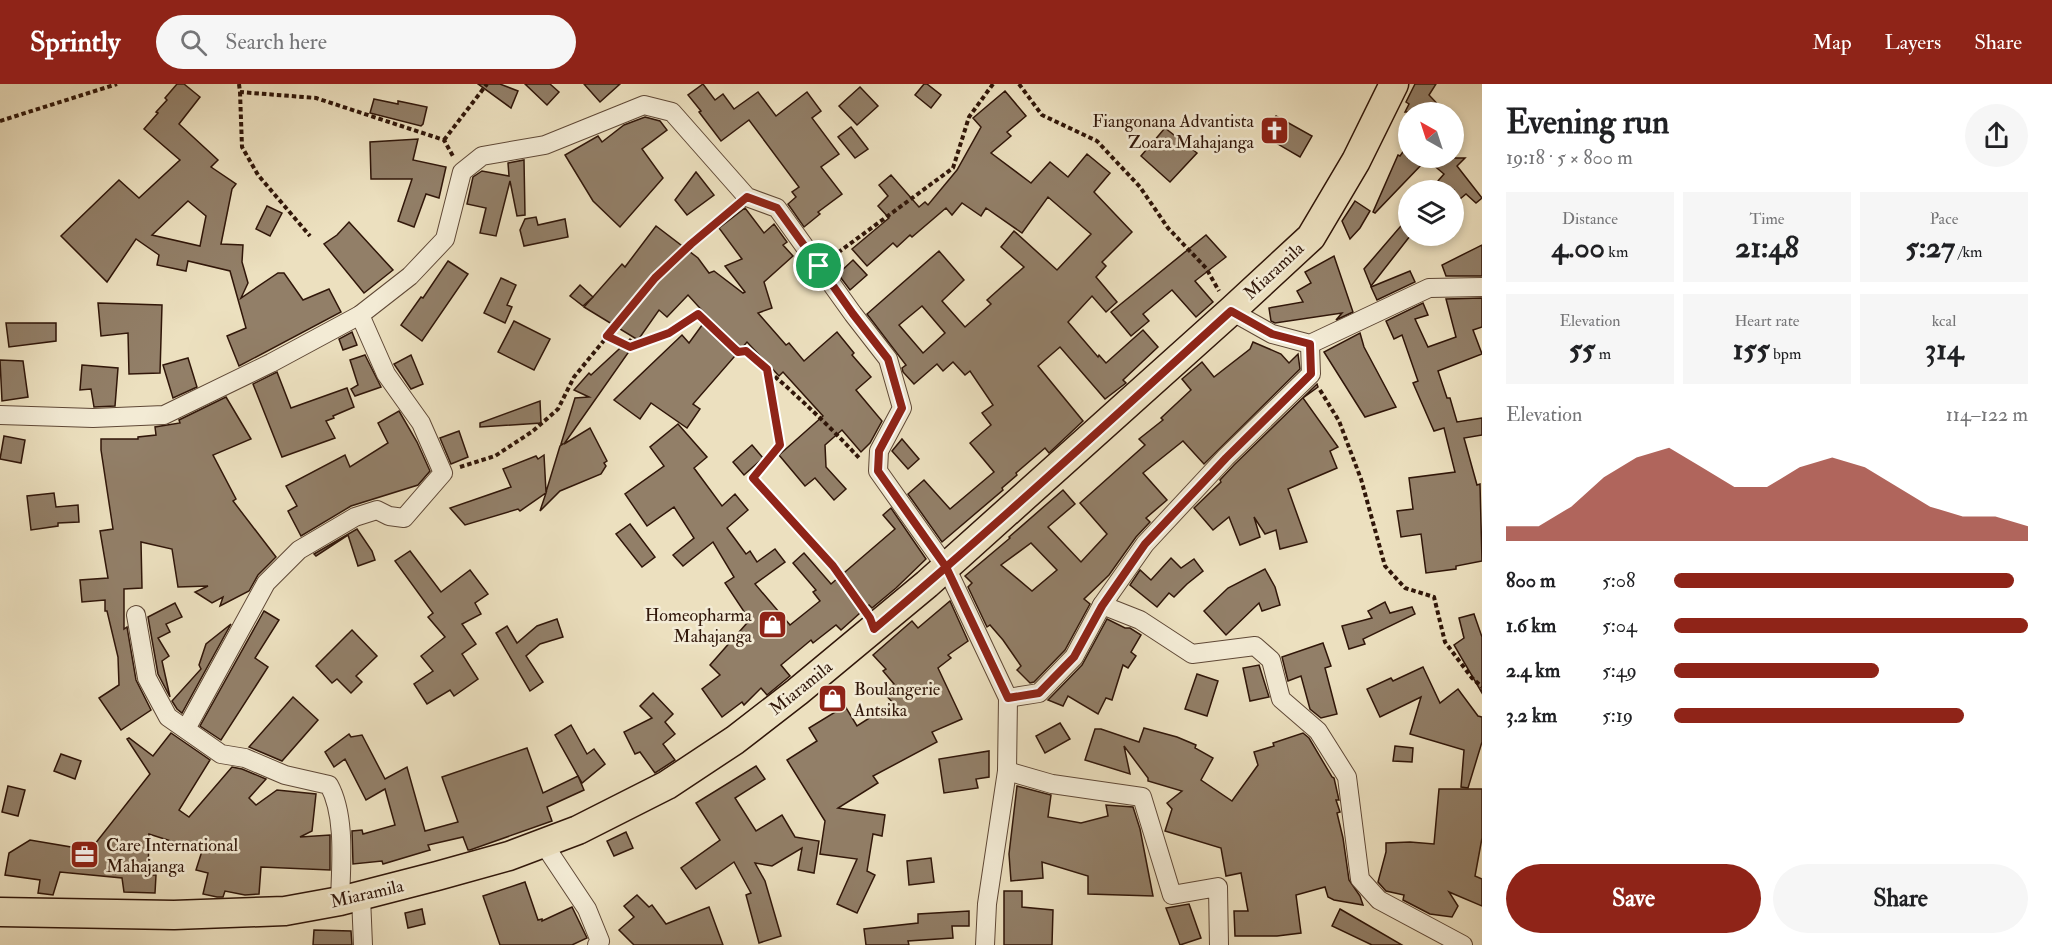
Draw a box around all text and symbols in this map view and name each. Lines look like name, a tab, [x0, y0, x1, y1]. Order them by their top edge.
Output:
search box	[156, 15, 576, 69]
text: Sprintly	[30, 25, 120, 60]
icon: search	[177, 26, 210, 59]
text: Search here	[225, 28, 327, 56]
text: Map	[1812, 29, 1852, 56]
text: Layers	[1885, 29, 1941, 56]
text: Share	[1974, 29, 2022, 56]
north arrow	[1398, 102, 1464, 168]
map controls	[1398, 102, 1464, 246]
text: Evening run	[1506, 102, 1669, 143]
button: share	[1965, 104, 2028, 167]
place label: Fiangonana Advantista Zoara Mahajanga	[1092, 110, 1255, 154]
church icon: Fiangonana Advantista Zoara Mahajanga	[1259, 115, 1291, 147]
text: 19:18 · 5 × 800 m	[1506, 145, 1633, 170]
button: layers	[1398, 180, 1464, 246]
text: Distance	[1562, 209, 1618, 229]
text: Time	[1750, 209, 1784, 229]
text: Pace	[1930, 209, 1958, 229]
text: 4.00	[1552, 229, 1605, 266]
text: 21:48	[1735, 229, 1799, 266]
text: 5:27	[1905, 229, 1955, 266]
street label: Miaramila	[1239, 237, 1310, 305]
pin	[793, 240, 844, 291]
text: km	[1605, 242, 1628, 262]
text: /km	[1955, 242, 1983, 262]
icon: arrive	[802, 249, 835, 282]
text: Elevation	[1560, 311, 1620, 331]
text: Heart rate	[1734, 311, 1800, 331]
text: kcal	[1932, 311, 1956, 331]
text: 55	[1569, 331, 1595, 368]
text: 155	[1733, 331, 1770, 368]
text: 314	[1925, 331, 1963, 368]
text: m	[1595, 344, 1611, 364]
text: bpm	[1770, 344, 1801, 364]
text: Elevation	[1506, 402, 1582, 427]
text: 114–122 m	[1946, 402, 2028, 427]
text: 800 m	[1506, 568, 1556, 593]
text: 5:08	[1602, 568, 1635, 593]
place label: Homeopharma Mahajanga	[645, 604, 753, 648]
shop icon: Homeopharma Mahajanga	[757, 609, 789, 641]
text: 1.6 km	[1506, 613, 1556, 638]
text: 5:04	[1602, 613, 1637, 638]
street label: Miaramila	[765, 655, 838, 720]
text: 2.4 km	[1506, 658, 1560, 683]
text: 5:49	[1602, 658, 1637, 683]
place label: Boulangerie Antsika	[853, 678, 941, 722]
shop icon: Boulangerie Antsika	[817, 683, 849, 715]
text: 3.2 km	[1506, 703, 1557, 728]
text: 5:19	[1602, 703, 1633, 728]
place label: Care International Mahajanga	[106, 834, 239, 878]
office icon: Care International Mahajanga	[69, 839, 101, 871]
button: Save	[1506, 864, 1761, 933]
button: Share	[1773, 864, 2028, 933]
street label: Miaramila	[328, 874, 406, 914]

